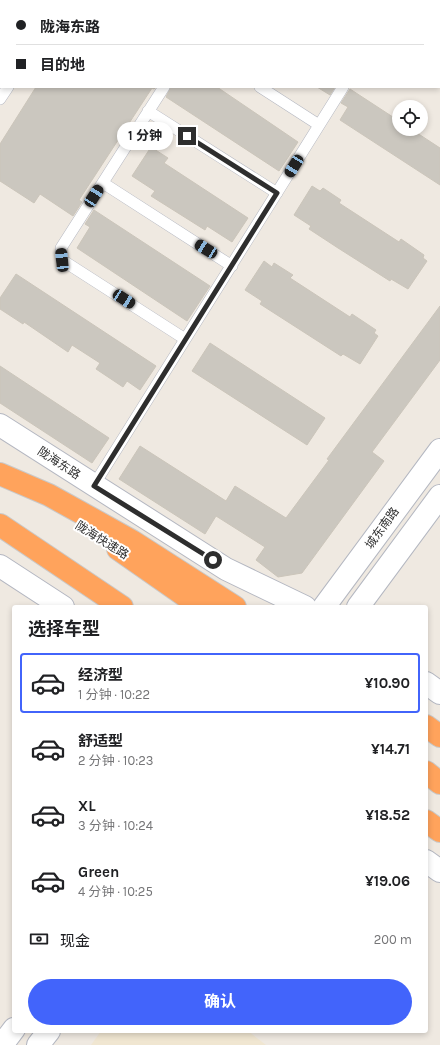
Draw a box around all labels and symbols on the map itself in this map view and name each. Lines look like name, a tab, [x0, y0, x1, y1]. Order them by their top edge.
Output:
callout: 1 分钟	[117, 122, 173, 150]
route end	[178, 127, 196, 145]
car	[283, 153, 305, 179]
car	[82, 183, 106, 209]
car	[193, 238, 219, 260]
car	[55, 247, 69, 273]
car	[111, 287, 137, 311]
street label: 陇海东路	[35, 444, 83, 482]
street label: 城东南路	[362, 504, 402, 552]
street label: 陇海快速路	[73, 518, 131, 562]
route start	[204, 551, 222, 569]

